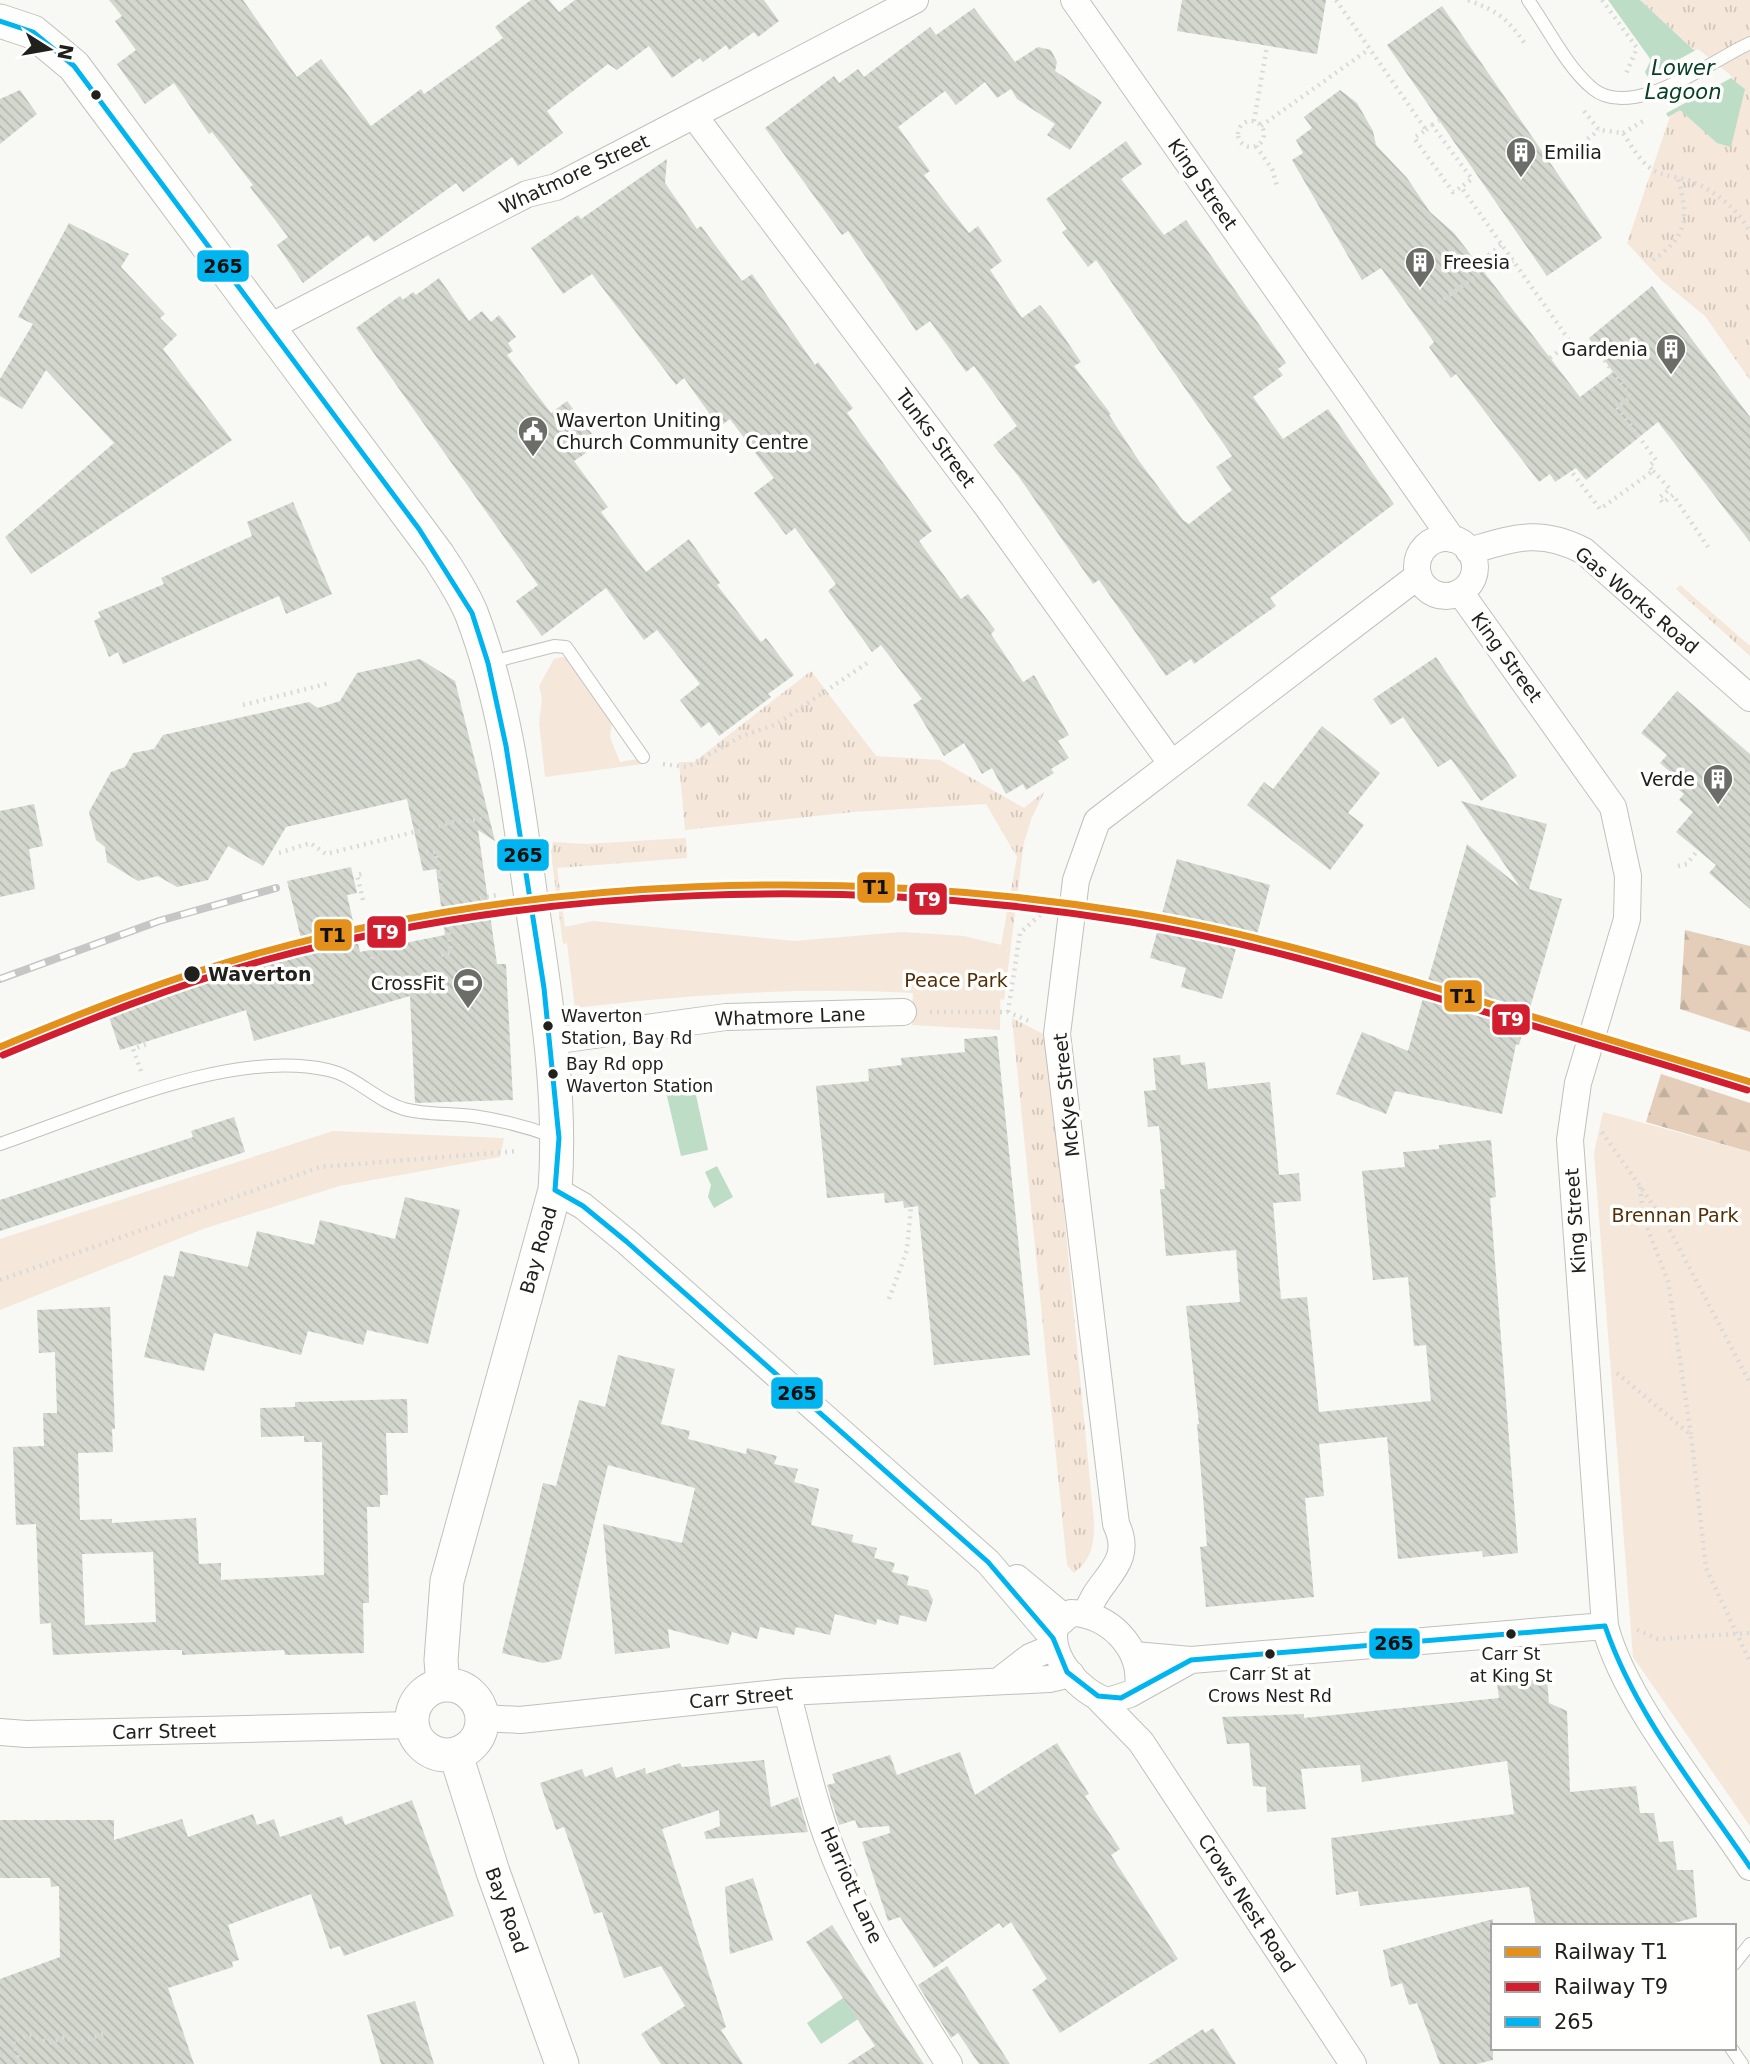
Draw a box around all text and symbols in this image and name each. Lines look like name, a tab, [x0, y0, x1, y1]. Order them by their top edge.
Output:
north arrow	[14, 14, 84, 84]
text: N	[53, 42, 78, 62]
water label: Lower Lagoon	[1645, 56, 1721, 104]
unlabelled marker	[89, 88, 103, 102]
street label: Whatmore Street	[496, 130, 652, 218]
street label: King Street	[1164, 134, 1242, 234]
building icon: Emilia	[1504, 135, 1538, 179]
place label: Emilia	[1544, 141, 1602, 163]
building icon: Freesia	[1403, 245, 1437, 289]
line badge: 265	[196, 249, 250, 283]
place label: Freesia	[1443, 251, 1510, 273]
text: 265	[203, 255, 243, 277]
building icon: Gardenia	[1654, 332, 1688, 376]
place label: Gardenia	[1561, 338, 1648, 360]
street label: Tunks Street	[891, 384, 980, 492]
place label: Waverton Uniting Church Community Centre	[556, 409, 809, 453]
public building icon: Waverton Uniting Church Community Centre	[516, 414, 550, 458]
street label: Gas Works Road	[1571, 542, 1703, 658]
street label: King Street	[1467, 608, 1547, 706]
building icon: Verde	[1701, 762, 1735, 806]
place label: Verde	[1641, 768, 1695, 790]
line badge: 265	[496, 838, 550, 872]
text: 265	[503, 844, 543, 866]
line badge: T1	[856, 871, 896, 904]
text: T1	[863, 876, 889, 898]
line badge: T9	[908, 882, 948, 916]
text: T9	[915, 888, 941, 910]
line badge: T9	[366, 915, 407, 949]
line badge: T1	[313, 918, 353, 952]
text: T9	[373, 921, 399, 943]
text: T1	[320, 924, 346, 946]
place label: Waverton	[208, 963, 311, 985]
marker: Waverton	[182, 964, 202, 984]
sports icon: CrossFit	[451, 966, 485, 1010]
park label: Peace Park	[904, 969, 1008, 991]
place label: CrossFit	[371, 972, 445, 994]
line badge: T1	[1443, 979, 1483, 1013]
text: T1	[1450, 985, 1476, 1007]
street label: Whatmore Lane	[714, 1002, 866, 1030]
line badge: T9	[1491, 1003, 1531, 1036]
place label: Waverton Station, Bay Rd	[561, 1006, 692, 1048]
text: T9	[1498, 1008, 1524, 1030]
marker: Waverton Station, Bay Rd	[541, 1019, 555, 1033]
street label: McKye Street	[1049, 1032, 1083, 1158]
place label: Bay Rd opp Waverton Station	[566, 1054, 713, 1096]
marker: Bay Rd opp Waverton Station	[546, 1067, 560, 1081]
street label: King Street	[1560, 1168, 1590, 1274]
street label: Bay Road	[515, 1204, 561, 1296]
park label: Brennan Park	[1612, 1204, 1739, 1226]
line badge: 265	[770, 1376, 824, 1410]
text: 265	[777, 1382, 817, 1404]
line badge: 265	[1368, 1627, 1421, 1660]
marker: Carr St at King St	[1504, 1627, 1518, 1641]
text: 265	[1374, 1632, 1414, 1654]
place label: Carr St at King St	[1470, 1644, 1553, 1686]
marker: Carr St at Crows Nest Rd	[1263, 1647, 1277, 1661]
place label: Carr St at Crows Nest Rd	[1208, 1664, 1332, 1706]
street label: Carr Street	[688, 1682, 794, 1712]
street label: Carr Street	[112, 1719, 216, 1743]
street label: Harriott Lane	[817, 1823, 887, 1947]
street label: Crows Nest Road	[1194, 1830, 1300, 1976]
street label: Bay Road	[481, 1864, 533, 1956]
legend	[1491, 1924, 1736, 2050]
text: Railway T1	[1554, 1940, 1668, 1964]
text: Railway T9	[1554, 1975, 1668, 1999]
text: 265	[1554, 2010, 1594, 2034]

